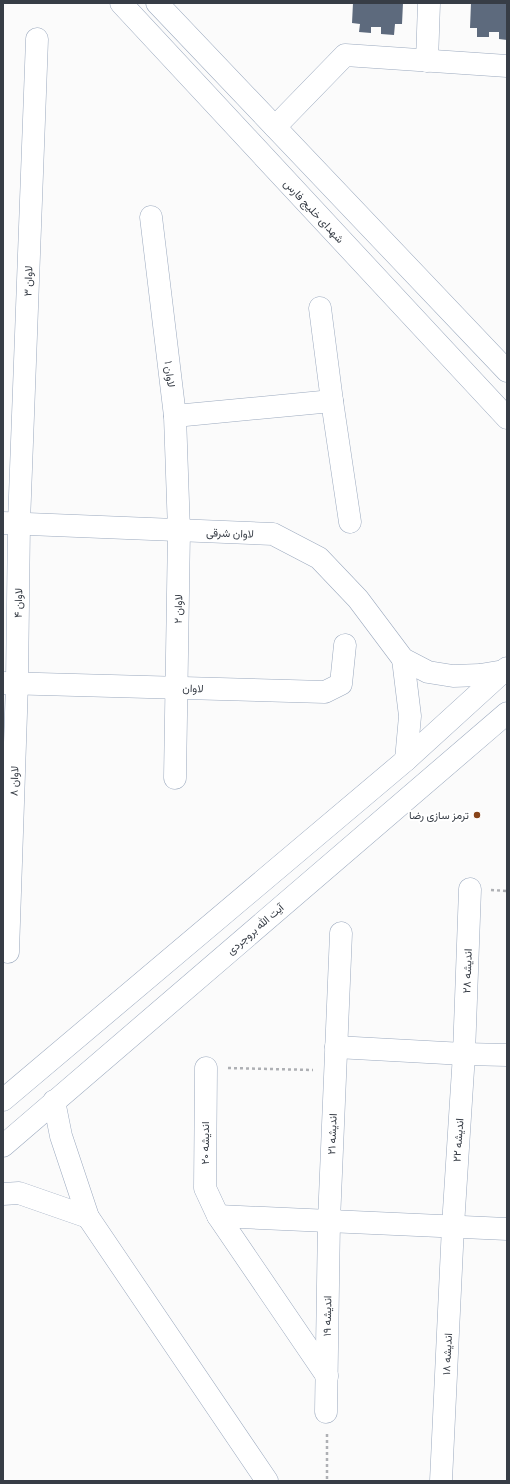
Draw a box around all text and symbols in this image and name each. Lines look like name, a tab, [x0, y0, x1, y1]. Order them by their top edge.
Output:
street label: شهدای خلیج فارس	[280, 176, 347, 247]
street label: لاوان ۳	[20, 265, 36, 297]
street label: لاوان ۱	[161, 360, 179, 388]
street label: لاوان شرقی	[206, 525, 254, 541]
street label: لاوان ۴	[11, 588, 25, 618]
street label: لاوان ۲	[171, 594, 185, 624]
street label: لاوان	[182, 681, 204, 695]
street label: لاوان ۸	[6, 766, 22, 796]
place label: ترمز سازی رضا	[409, 808, 470, 822]
marker: ترمز سازی رضا	[472, 810, 482, 820]
street label: آیت الله بروجردی	[224, 899, 287, 958]
street label: اندیشه ۲۸	[459, 948, 475, 994]
street label: اندیشه ۲۱	[324, 1113, 340, 1155]
street label: اندیشه ۲۲	[449, 1118, 467, 1162]
street label: اندیشه ۲۰	[198, 1122, 212, 1164]
street label: اندیشه ۱۹	[320, 1295, 334, 1337]
street label: اندیشه ۱۸	[439, 1333, 455, 1375]

